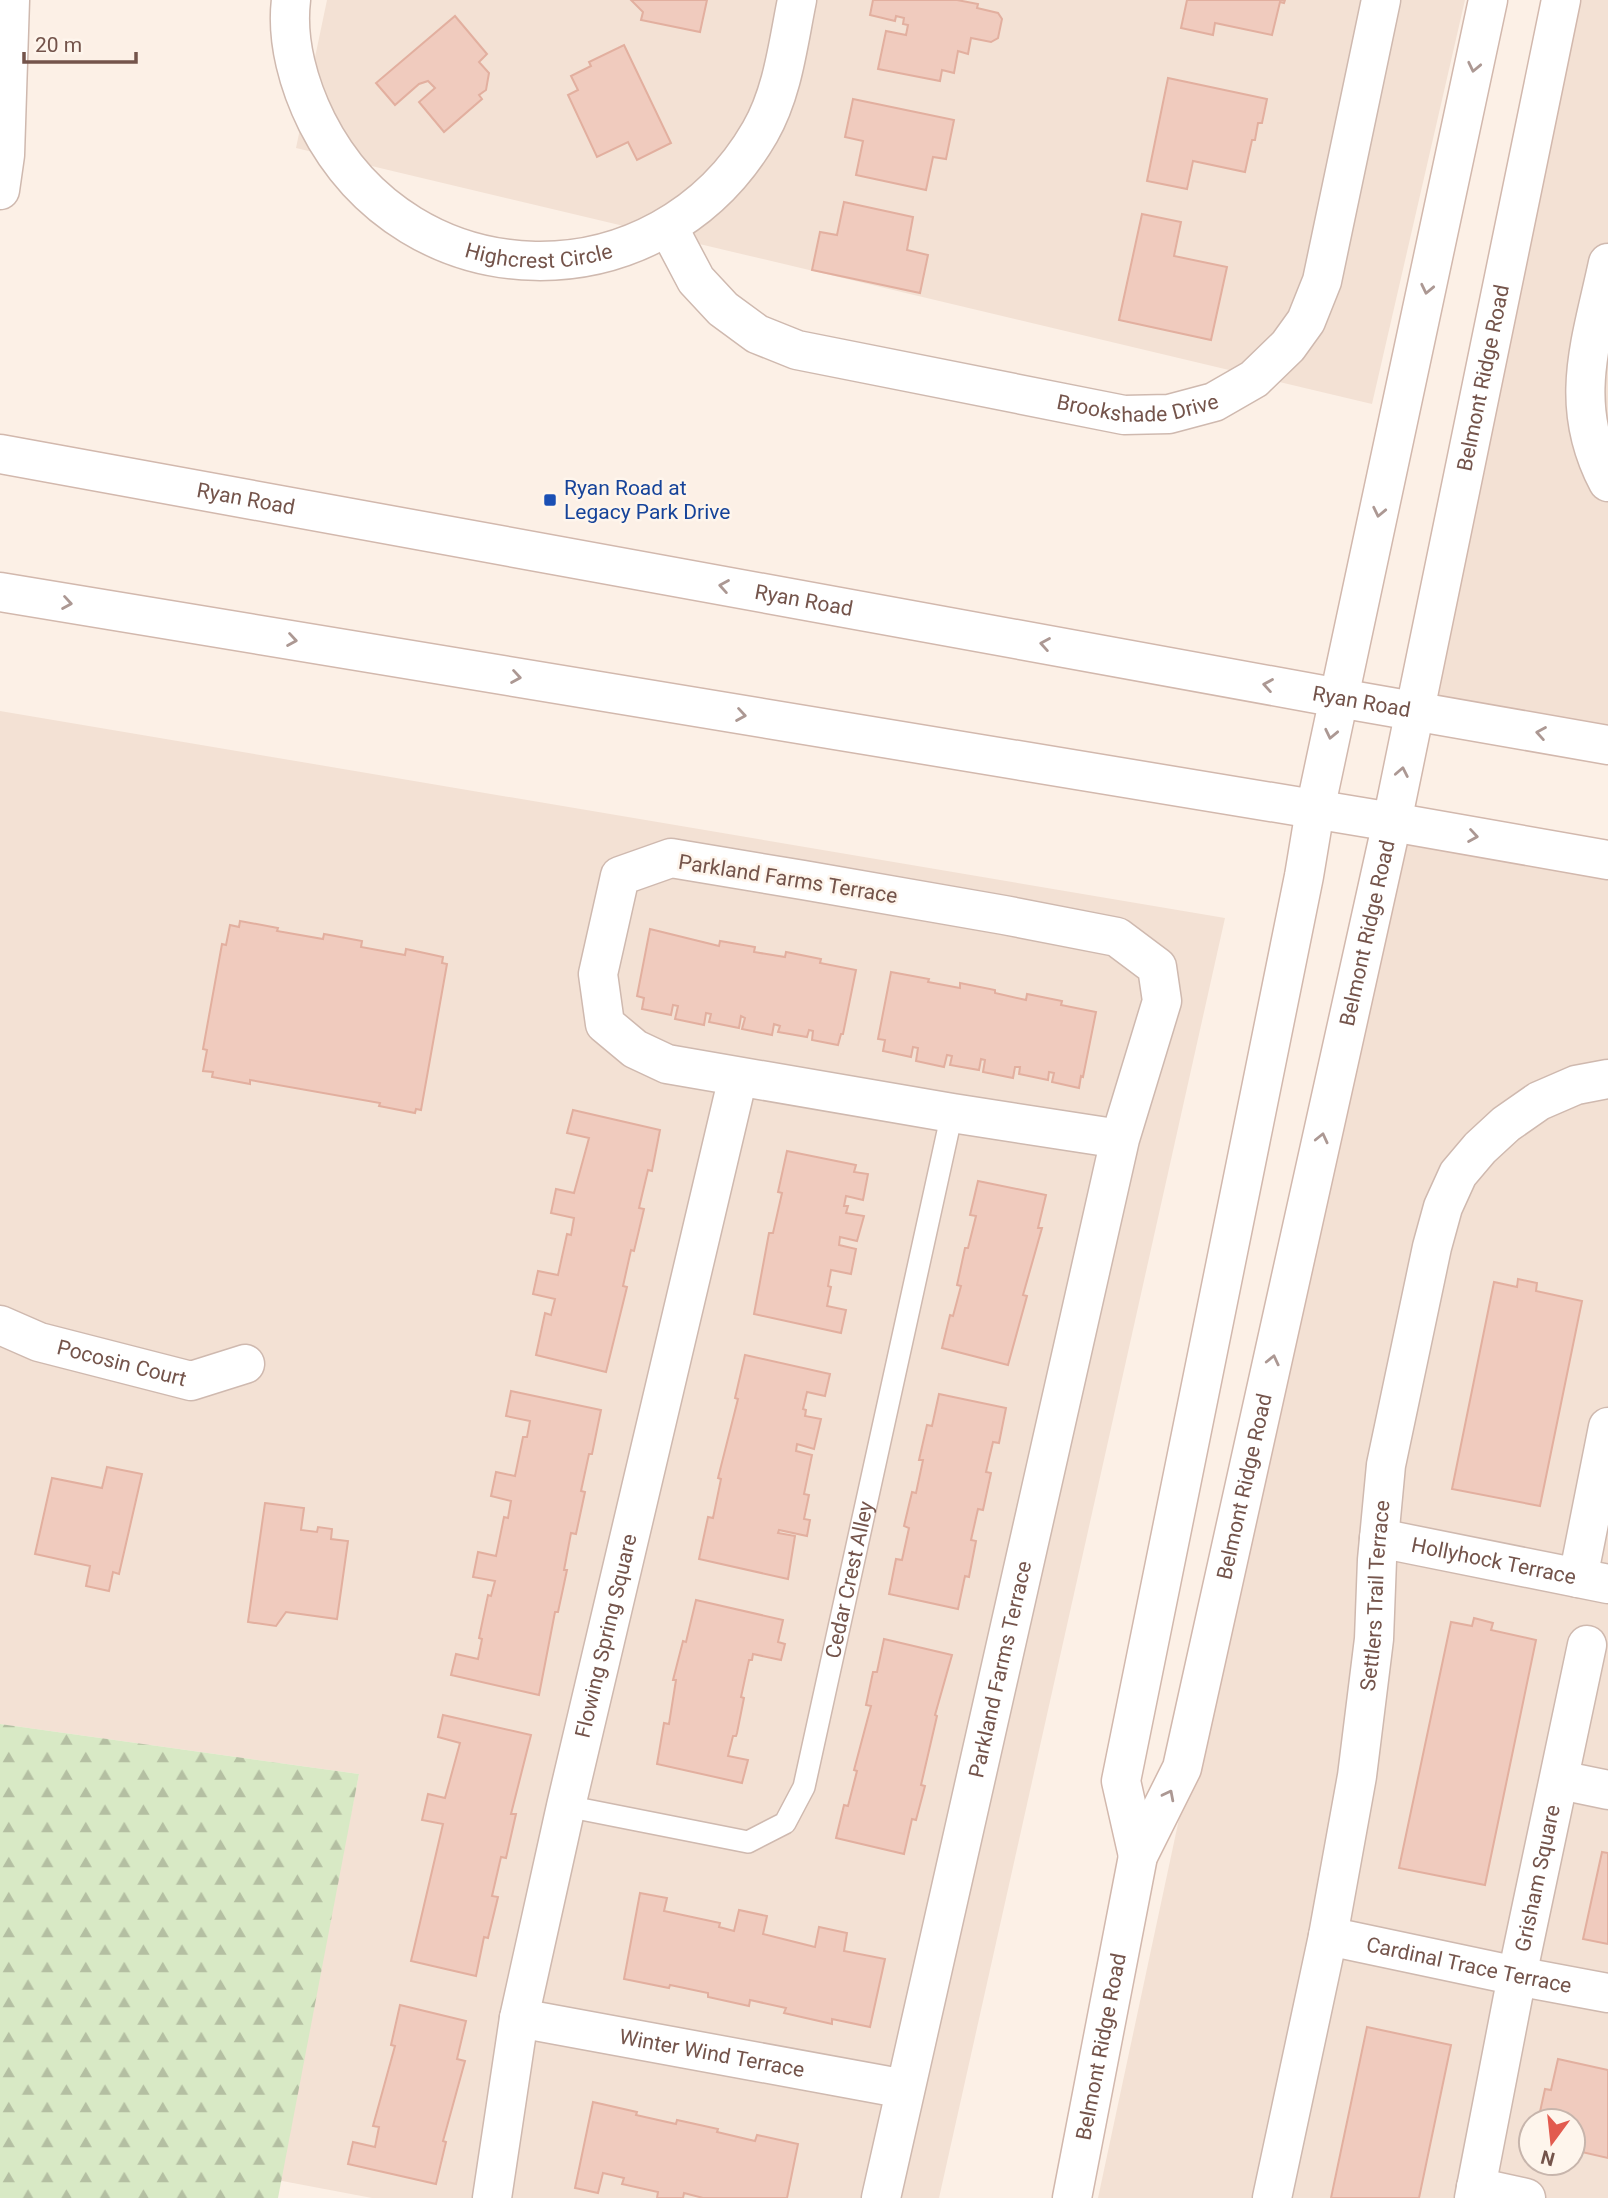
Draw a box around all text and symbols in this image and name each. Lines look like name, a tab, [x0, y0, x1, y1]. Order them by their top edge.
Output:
scale bar	[24, 21, 136, 65]
text: 20 m	[35, 33, 82, 57]
one-way arrow	[1467, 61, 1482, 73]
street label: Highcrest Circle	[462, 238, 615, 273]
one-way arrow	[1420, 283, 1435, 295]
street label: Belmont Ridge Road	[1452, 283, 1514, 473]
street label: Brookshade Drive	[1055, 389, 1221, 427]
place label: Ryan Road at Legacy Park Drive	[564, 476, 731, 524]
street label: Ryan Road	[195, 478, 297, 520]
marker: Ryan Road at Legacy Park Drive	[542, 492, 558, 508]
one-way arrow	[1373, 506, 1388, 518]
one-way arrow	[718, 579, 730, 594]
street label: Ryan Road	[753, 580, 855, 621]
one-way arrow	[61, 595, 73, 610]
one-way arrow	[286, 632, 298, 647]
one-way arrow	[1039, 638, 1051, 653]
one-way arrow	[510, 669, 522, 684]
one-way arrow	[1263, 678, 1274, 693]
street label: Ryan Road	[1311, 681, 1413, 722]
one-way arrow	[735, 707, 747, 722]
one-way arrow	[1535, 726, 1547, 741]
one-way arrow	[1325, 728, 1340, 740]
one-way arrow	[1394, 766, 1409, 778]
one-way arrow	[1467, 828, 1478, 843]
street label: Belmont Ridge Road	[1335, 838, 1400, 1028]
street label: Parkland Farms Terrace	[677, 850, 899, 908]
one-way arrow	[1314, 1132, 1329, 1144]
street label: Pocosin Court	[55, 1335, 189, 1391]
one-way arrow	[1265, 1354, 1279, 1366]
street label: Belmont Ridge Road	[1212, 1391, 1277, 1582]
street label: Cedar Crest Alley	[821, 1499, 878, 1660]
street label: Settlers Trail Terrace	[1356, 1499, 1395, 1692]
street label: Flowing Spring Square	[570, 1531, 642, 1740]
street label: Hollyhock Terrace	[1409, 1533, 1578, 1589]
street label: Parkland Farms Terrace	[964, 1559, 1036, 1780]
one-way arrow	[1160, 1790, 1174, 1802]
street label: Grisham Square	[1510, 1803, 1565, 1954]
street label: Cardinal Trace Terrace	[1364, 1932, 1574, 1998]
street label: Belmont Ridge Road	[1071, 1951, 1131, 2142]
street label: Winter Wind Terrace	[617, 2025, 806, 2082]
north arrow	[1517, 2107, 1587, 2177]
text: N	[1538, 2145, 1557, 2171]

